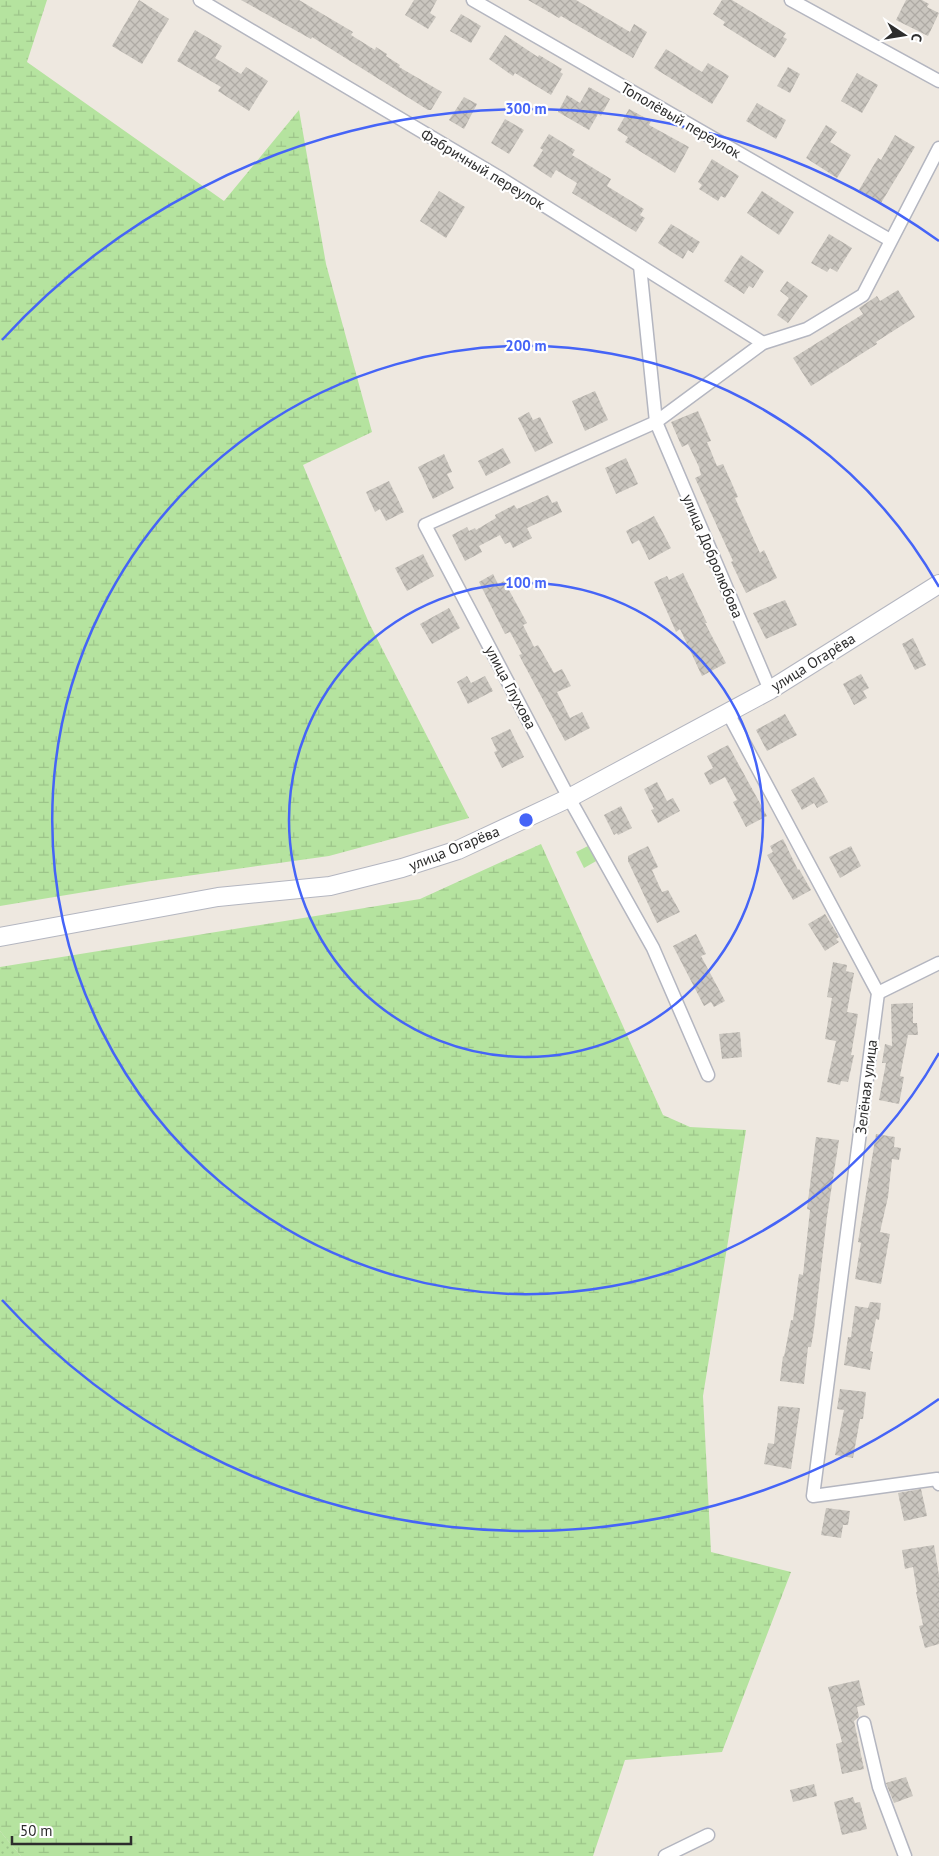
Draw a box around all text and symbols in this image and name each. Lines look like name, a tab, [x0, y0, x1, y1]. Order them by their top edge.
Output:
north arrow	[879, 10, 929, 60]
text: С	[907, 32, 926, 44]
street label: Тополёвый переулок	[617, 78, 745, 163]
text: 300 m	[505, 99, 547, 118]
street label: Фабричный переулок	[417, 124, 549, 214]
text: 200 m	[505, 336, 547, 355]
street label: улица Добролюбова	[678, 491, 748, 621]
text: 100 m	[505, 573, 547, 592]
street label: улица Огарёва	[767, 628, 859, 696]
street label: улица Глухова	[481, 642, 541, 732]
centre of rings	[517, 811, 535, 829]
street label: улица Огарёва	[406, 821, 502, 875]
street label: Зелёная улица	[851, 1038, 881, 1136]
scale bar	[12, 1814, 131, 1846]
text: 50 m	[20, 1821, 53, 1840]

